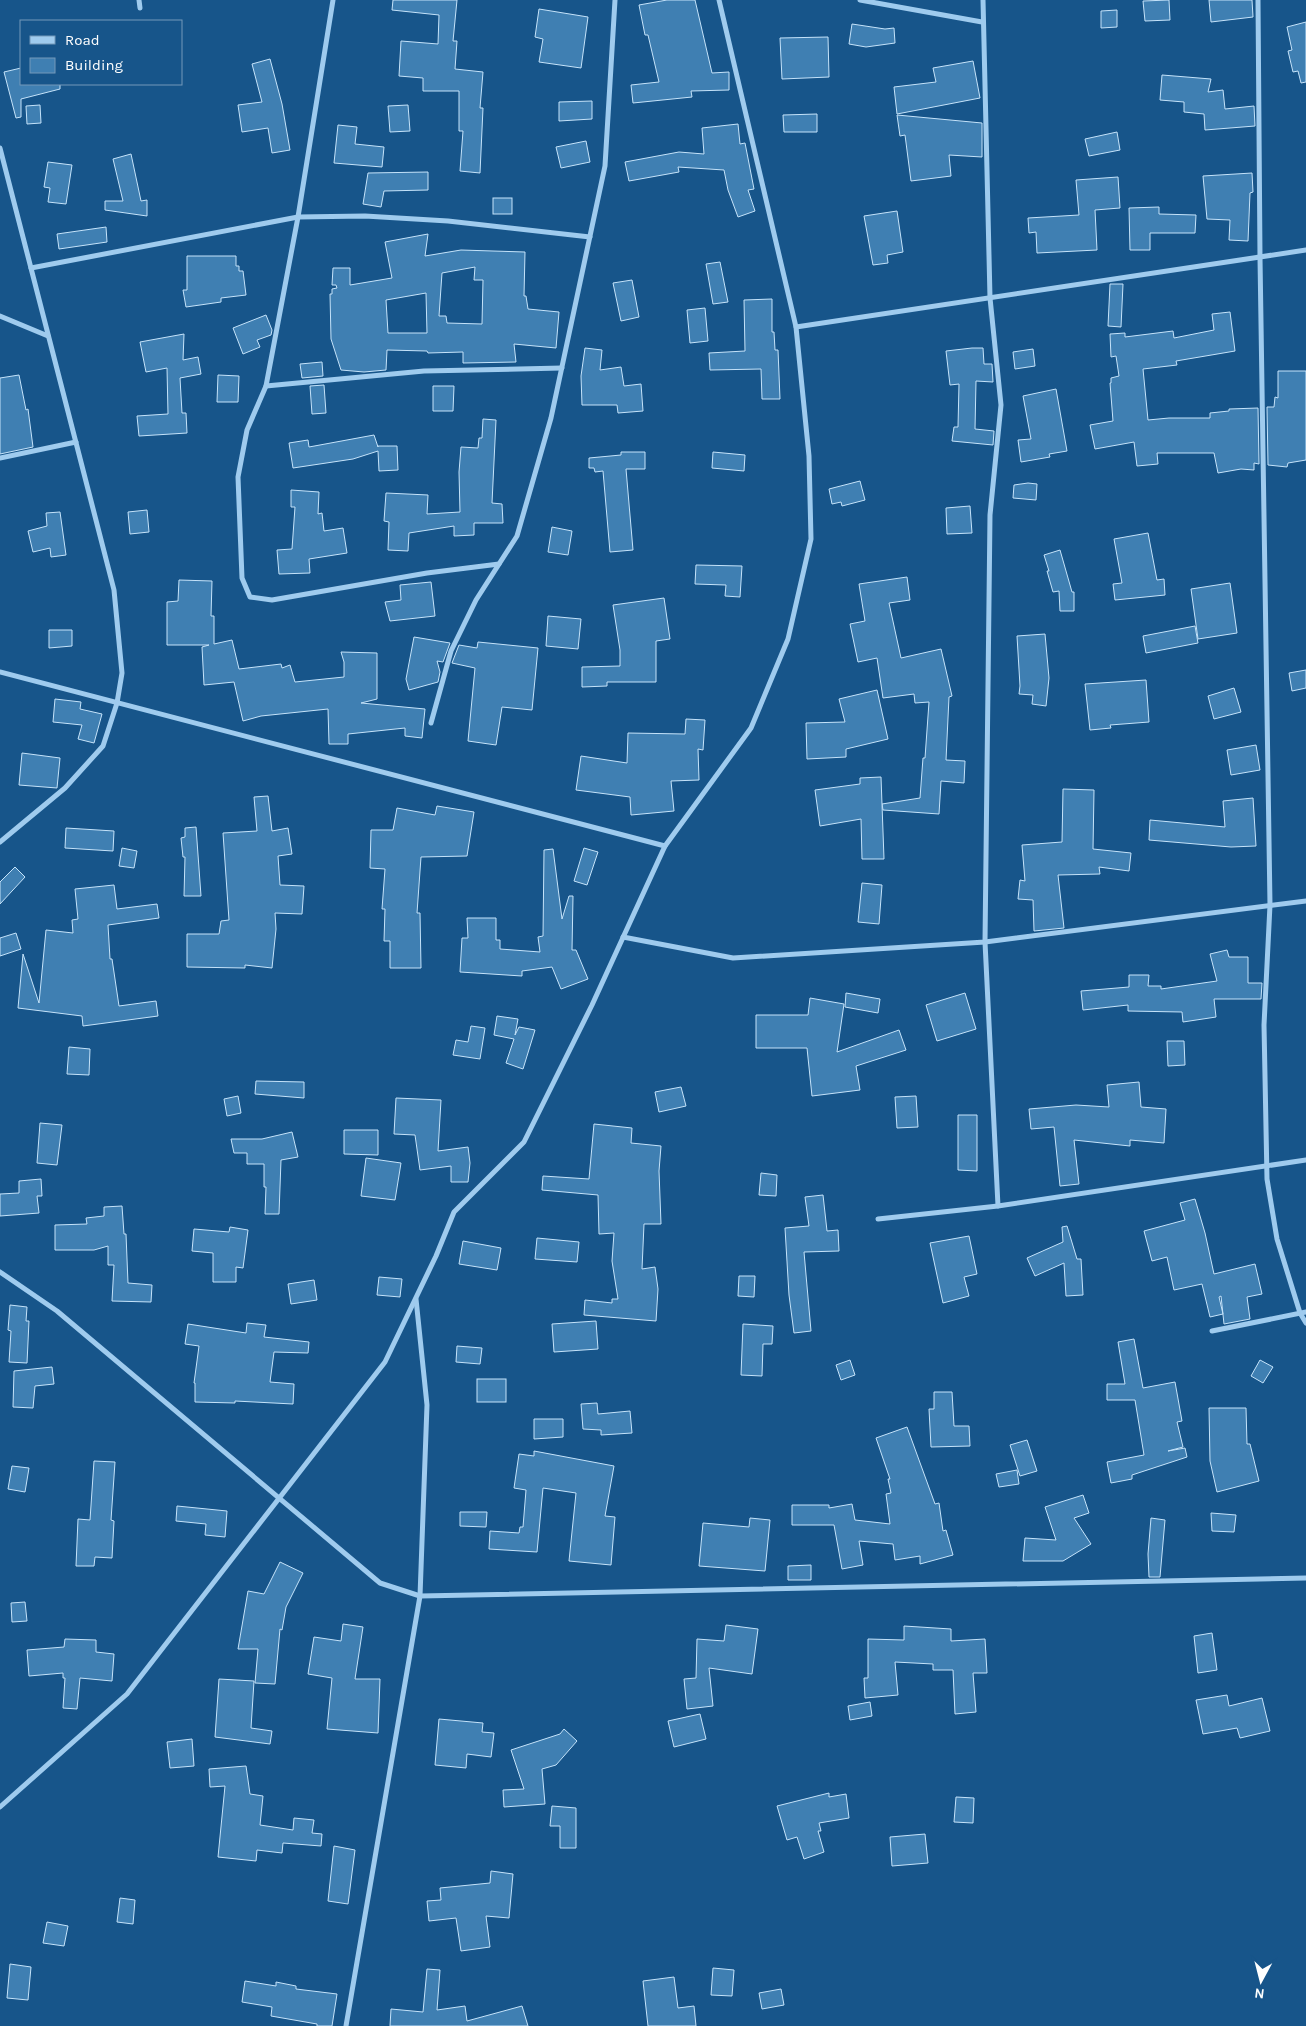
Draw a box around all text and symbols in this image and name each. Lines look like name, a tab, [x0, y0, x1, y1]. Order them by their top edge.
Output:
legend	[20, 20, 182, 85]
text: Road	[65, 31, 100, 49]
text: Building	[65, 56, 123, 74]
north arrow	[1236, 1956, 1286, 2006]
text: N	[1253, 1984, 1265, 2002]

